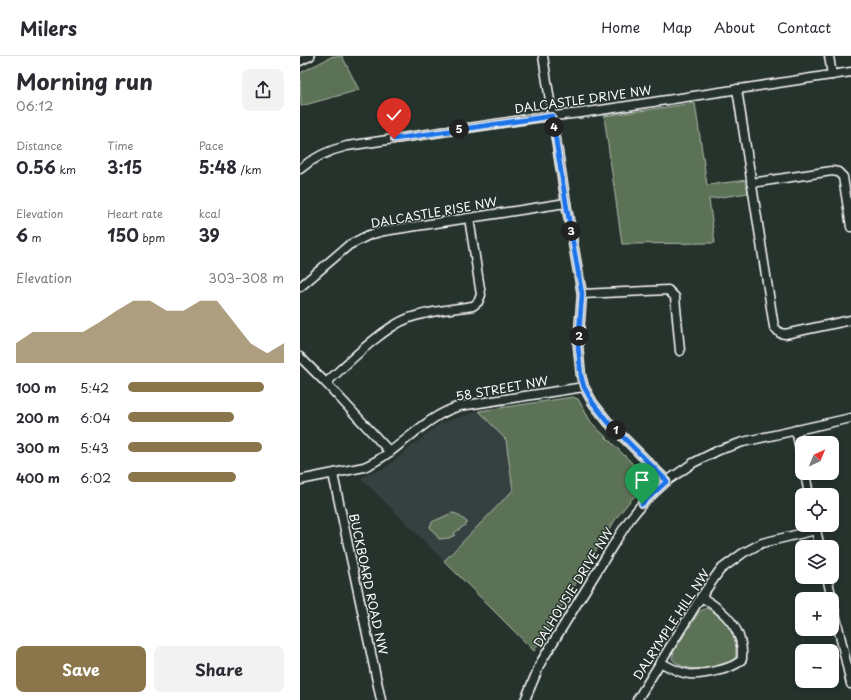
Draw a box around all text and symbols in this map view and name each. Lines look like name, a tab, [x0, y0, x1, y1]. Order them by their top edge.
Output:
text: Milers	[20, 14, 77, 42]
text: Home	[601, 17, 640, 38]
text: Map	[662, 17, 692, 38]
text: About	[714, 17, 755, 38]
text: Contact	[777, 17, 831, 38]
text: Morning run	[16, 64, 153, 97]
button: share	[242, 69, 284, 111]
street label: DALCASTLE DRIVE NW	[513, 80, 653, 118]
text: 06:12	[16, 96, 53, 115]
pin	[377, 98, 411, 139]
icon: check	[383, 104, 405, 126]
pin: 4	[544, 117, 564, 137]
text: 4	[550, 118, 558, 135]
pin: 5	[449, 119, 469, 139]
text: 5	[455, 120, 463, 137]
text: Distance	[16, 137, 62, 154]
text: Time	[107, 137, 133, 154]
text: Pace	[199, 137, 223, 154]
text: 0.56	[16, 154, 56, 180]
text: 3:15	[107, 154, 142, 180]
text: 5:48	[199, 154, 237, 180]
text: km	[56, 161, 76, 178]
text: /km	[237, 161, 261, 178]
street label: DALCASTLE RISE NW	[369, 192, 499, 232]
text: Elevation	[16, 205, 63, 222]
text: Heart rate	[107, 205, 163, 222]
text: kcal	[199, 205, 221, 222]
pin: 3	[561, 221, 581, 241]
text: 6	[16, 222, 28, 248]
text: 150	[107, 222, 139, 248]
text: 39	[199, 222, 220, 248]
text: 3	[567, 222, 575, 239]
text: m	[28, 229, 42, 246]
text: bpm	[139, 229, 165, 246]
text: Elevation	[16, 268, 72, 287]
text: 303–308 m	[208, 268, 284, 287]
pin: 2	[569, 326, 589, 346]
text: 2	[575, 327, 583, 344]
street label: 58 STREET NW	[454, 371, 550, 405]
text: 100 m	[16, 378, 57, 397]
text: 5:42	[80, 378, 109, 397]
text: 200 m	[16, 408, 60, 427]
text: 6:04	[80, 408, 111, 427]
pin: 1	[606, 420, 626, 440]
text: 1	[613, 421, 619, 438]
north arrow	[795, 436, 839, 480]
map controls	[795, 436, 839, 688]
text: 300 m	[16, 438, 60, 457]
text: 5:43	[80, 438, 109, 457]
pin	[625, 463, 659, 504]
text: 400 m	[16, 468, 60, 487]
text: 6:02	[80, 468, 111, 487]
icon: arrive	[631, 469, 653, 491]
button: locate	[795, 488, 839, 532]
street label: BUCKBOARD ROAD NW	[345, 512, 393, 657]
street label: DALHOUSIE DRIVE NW	[529, 524, 617, 650]
button: layers	[795, 540, 839, 584]
street label: DALRYMPLE HILL NW	[628, 565, 714, 683]
button: +	[795, 592, 839, 636]
button: −	[795, 644, 839, 688]
button: Save	[16, 646, 146, 692]
button: Share	[154, 646, 284, 692]

